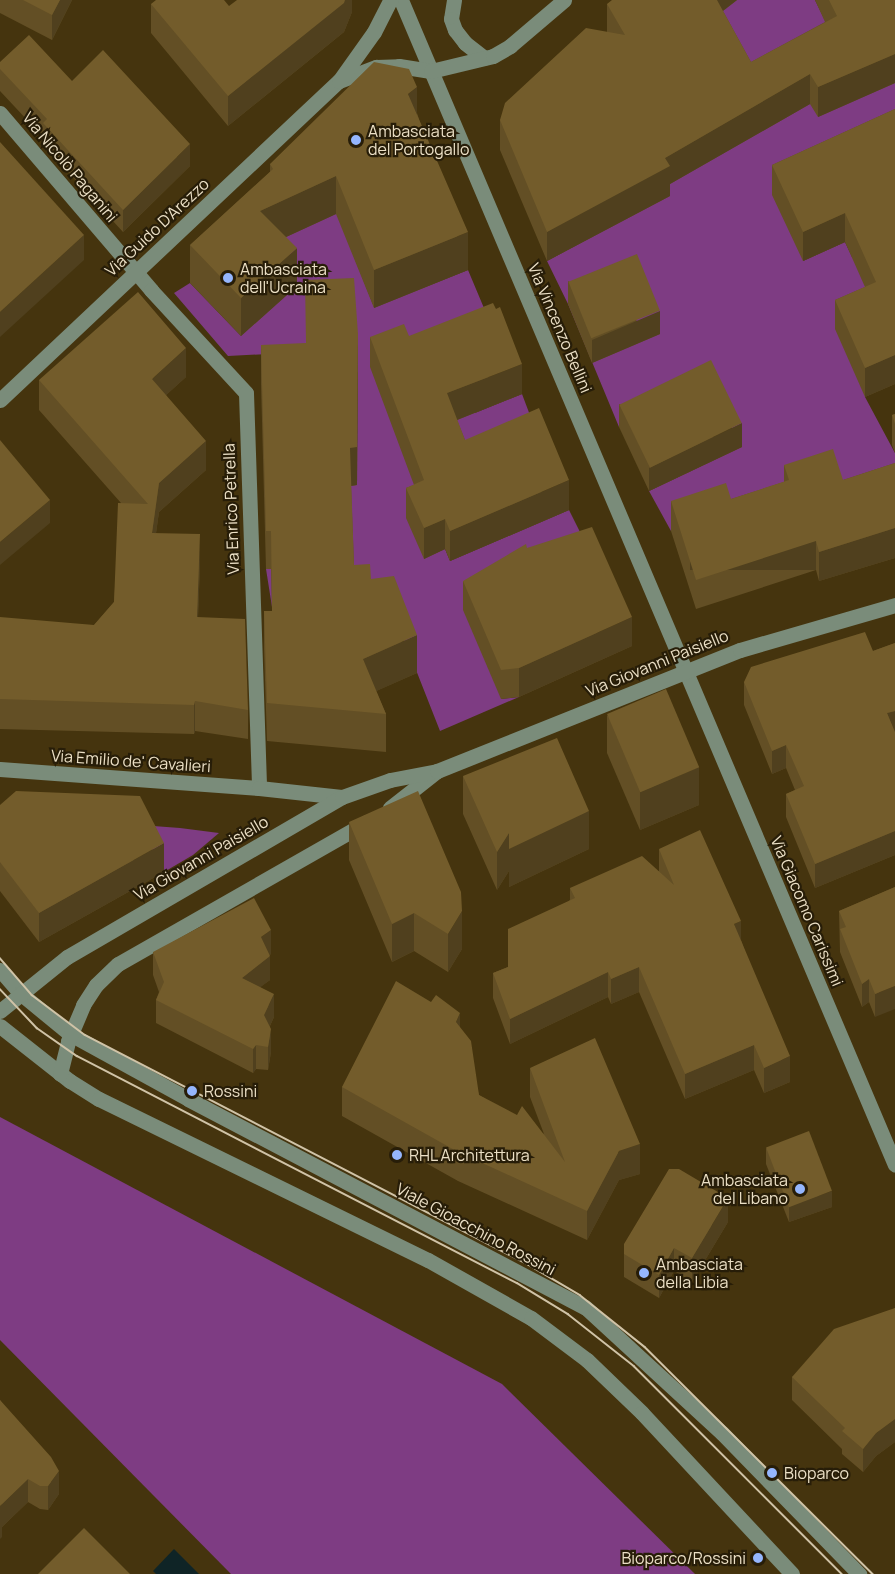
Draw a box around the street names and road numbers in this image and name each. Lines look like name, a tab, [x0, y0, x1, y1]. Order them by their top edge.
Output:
street label: Via Nicolò Paganini	[19, 108, 121, 226]
street label: Via Guido D'Arezzo	[101, 174, 213, 280]
street label: Via Vincenzo Bellini	[524, 260, 596, 396]
street label: Via Enrico Petrella	[219, 443, 243, 575]
street label: Via Giovanni Paisiello	[583, 626, 731, 700]
street label: Via Emilio de' Cavalieri	[51, 746, 211, 776]
street label: Via Giovanni Paisiello	[130, 812, 272, 904]
street label: Via Giacomo Carissimi	[767, 833, 847, 989]
street label: Viale Gioacchino Rossini	[393, 1179, 559, 1279]

